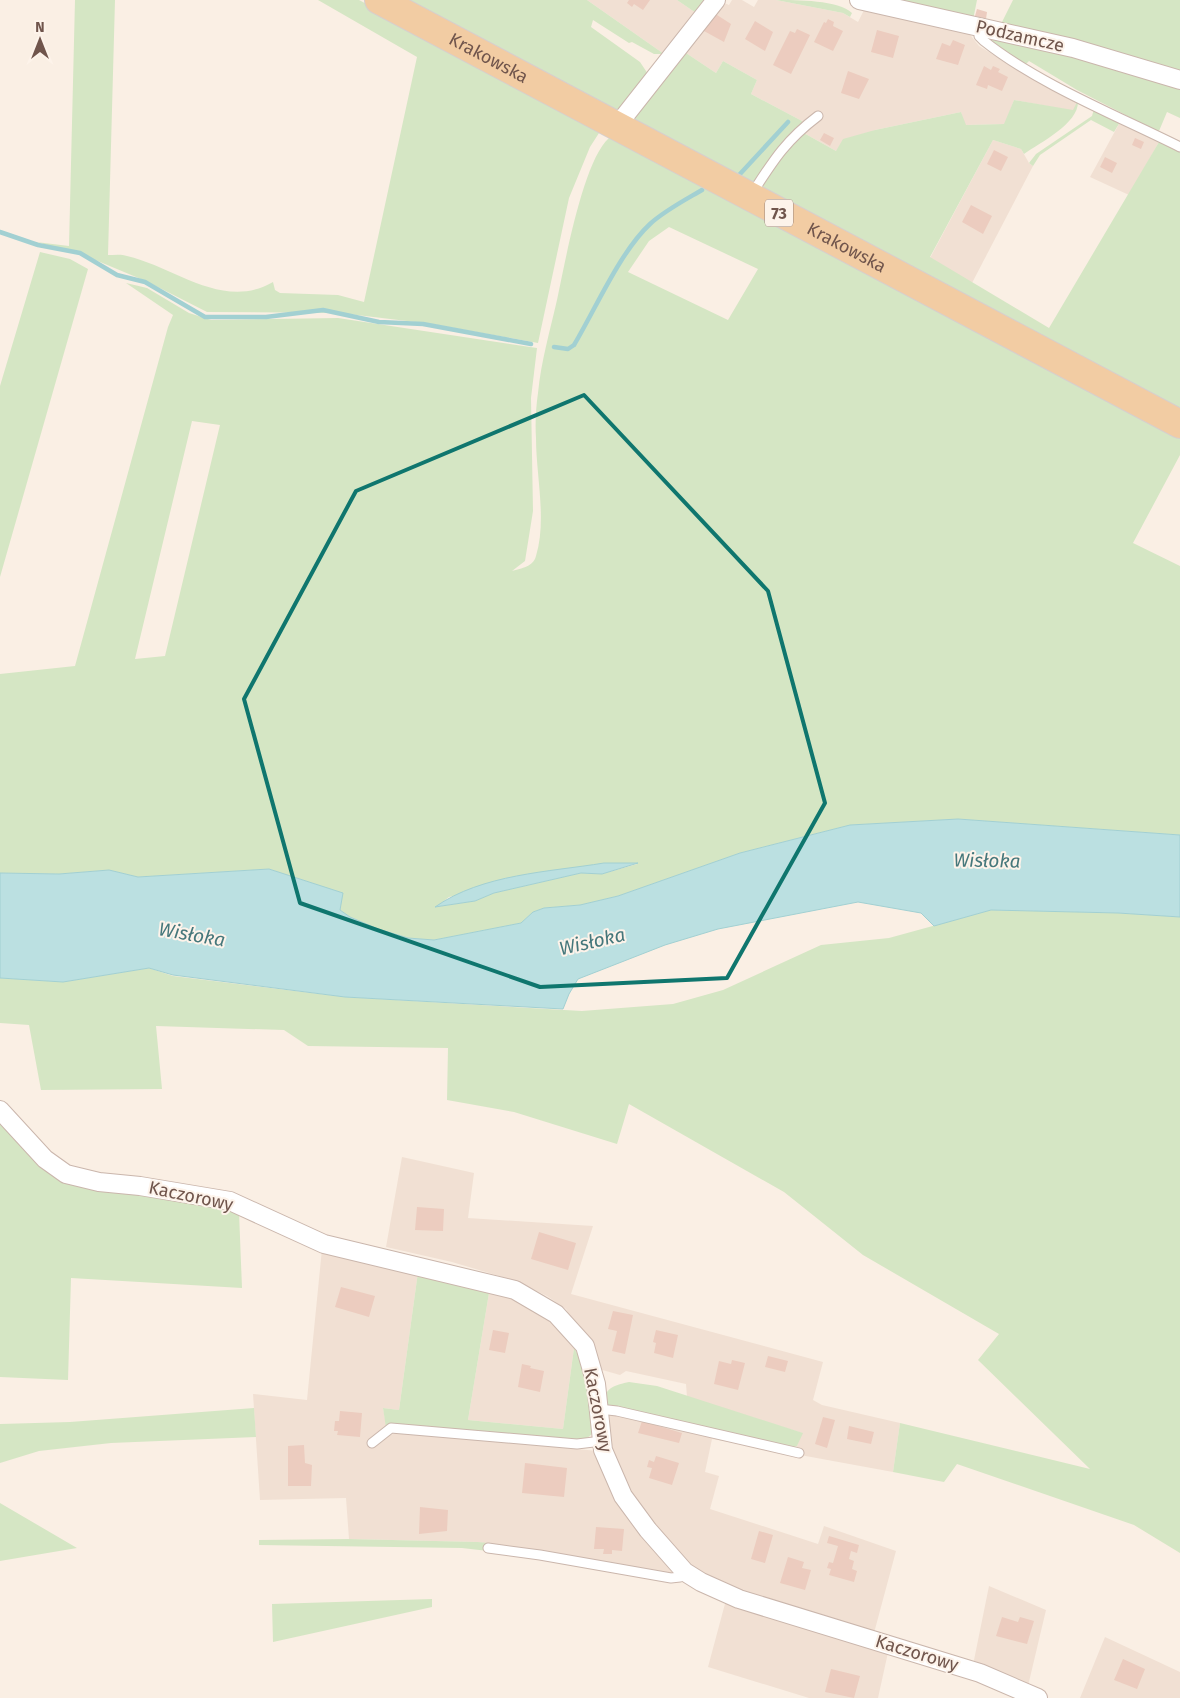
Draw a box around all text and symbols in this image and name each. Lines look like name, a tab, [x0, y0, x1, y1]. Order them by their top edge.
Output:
north arrow	[15, 15, 65, 65]
street label: Podzamcze	[974, 15, 1066, 57]
text: N	[35, 19, 45, 36]
street label: Krakowska	[445, 28, 532, 88]
road number: 73	[765, 200, 793, 227]
street label: Krakowska	[803, 218, 890, 277]
water label: Wisłoka	[953, 848, 1021, 873]
water label: Wisłoka	[157, 917, 227, 952]
water label: Wisłoka	[557, 923, 627, 960]
street label: Kaczorowy	[147, 1176, 235, 1216]
street label: Kaczorowy	[579, 1366, 617, 1454]
street label: Kaczorowy	[873, 1630, 961, 1676]

